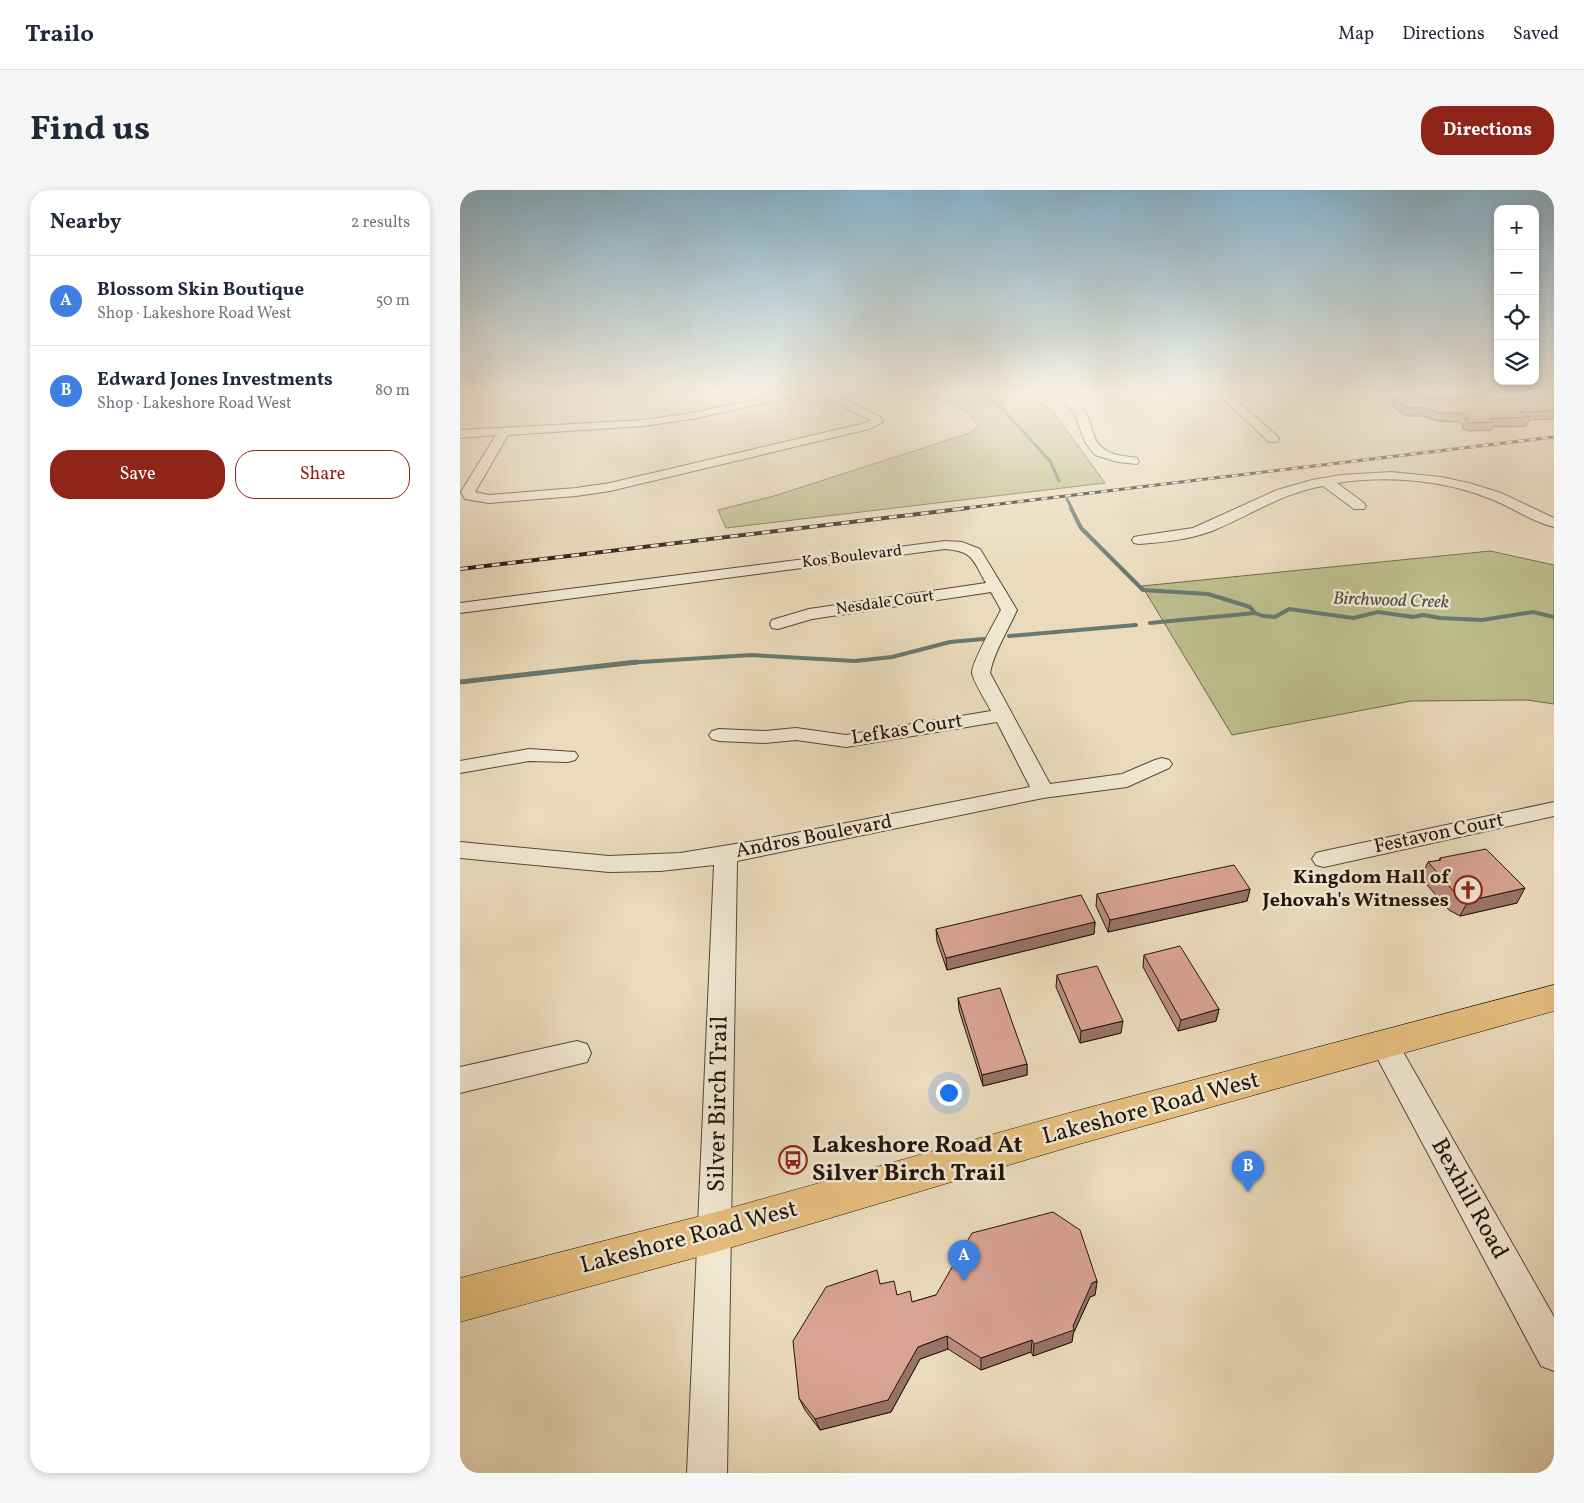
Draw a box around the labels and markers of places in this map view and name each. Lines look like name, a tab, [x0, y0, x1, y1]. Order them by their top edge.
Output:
place label: Kingdom Hall of Jehovah's Witnesses	[1261, 864, 1451, 915]
church icon: Kingdom Hall of Jehovah's Witnesses	[1453, 875, 1483, 905]
place label: Lakeshore Road At Silver Birch Trail	[812, 1129, 1022, 1191]
bus stop icon: Lakeshore Road At Silver Birch Trail	[778, 1145, 808, 1175]
pin: B	[1232, 1151, 1264, 1192]
pin: A	[948, 1240, 980, 1281]

